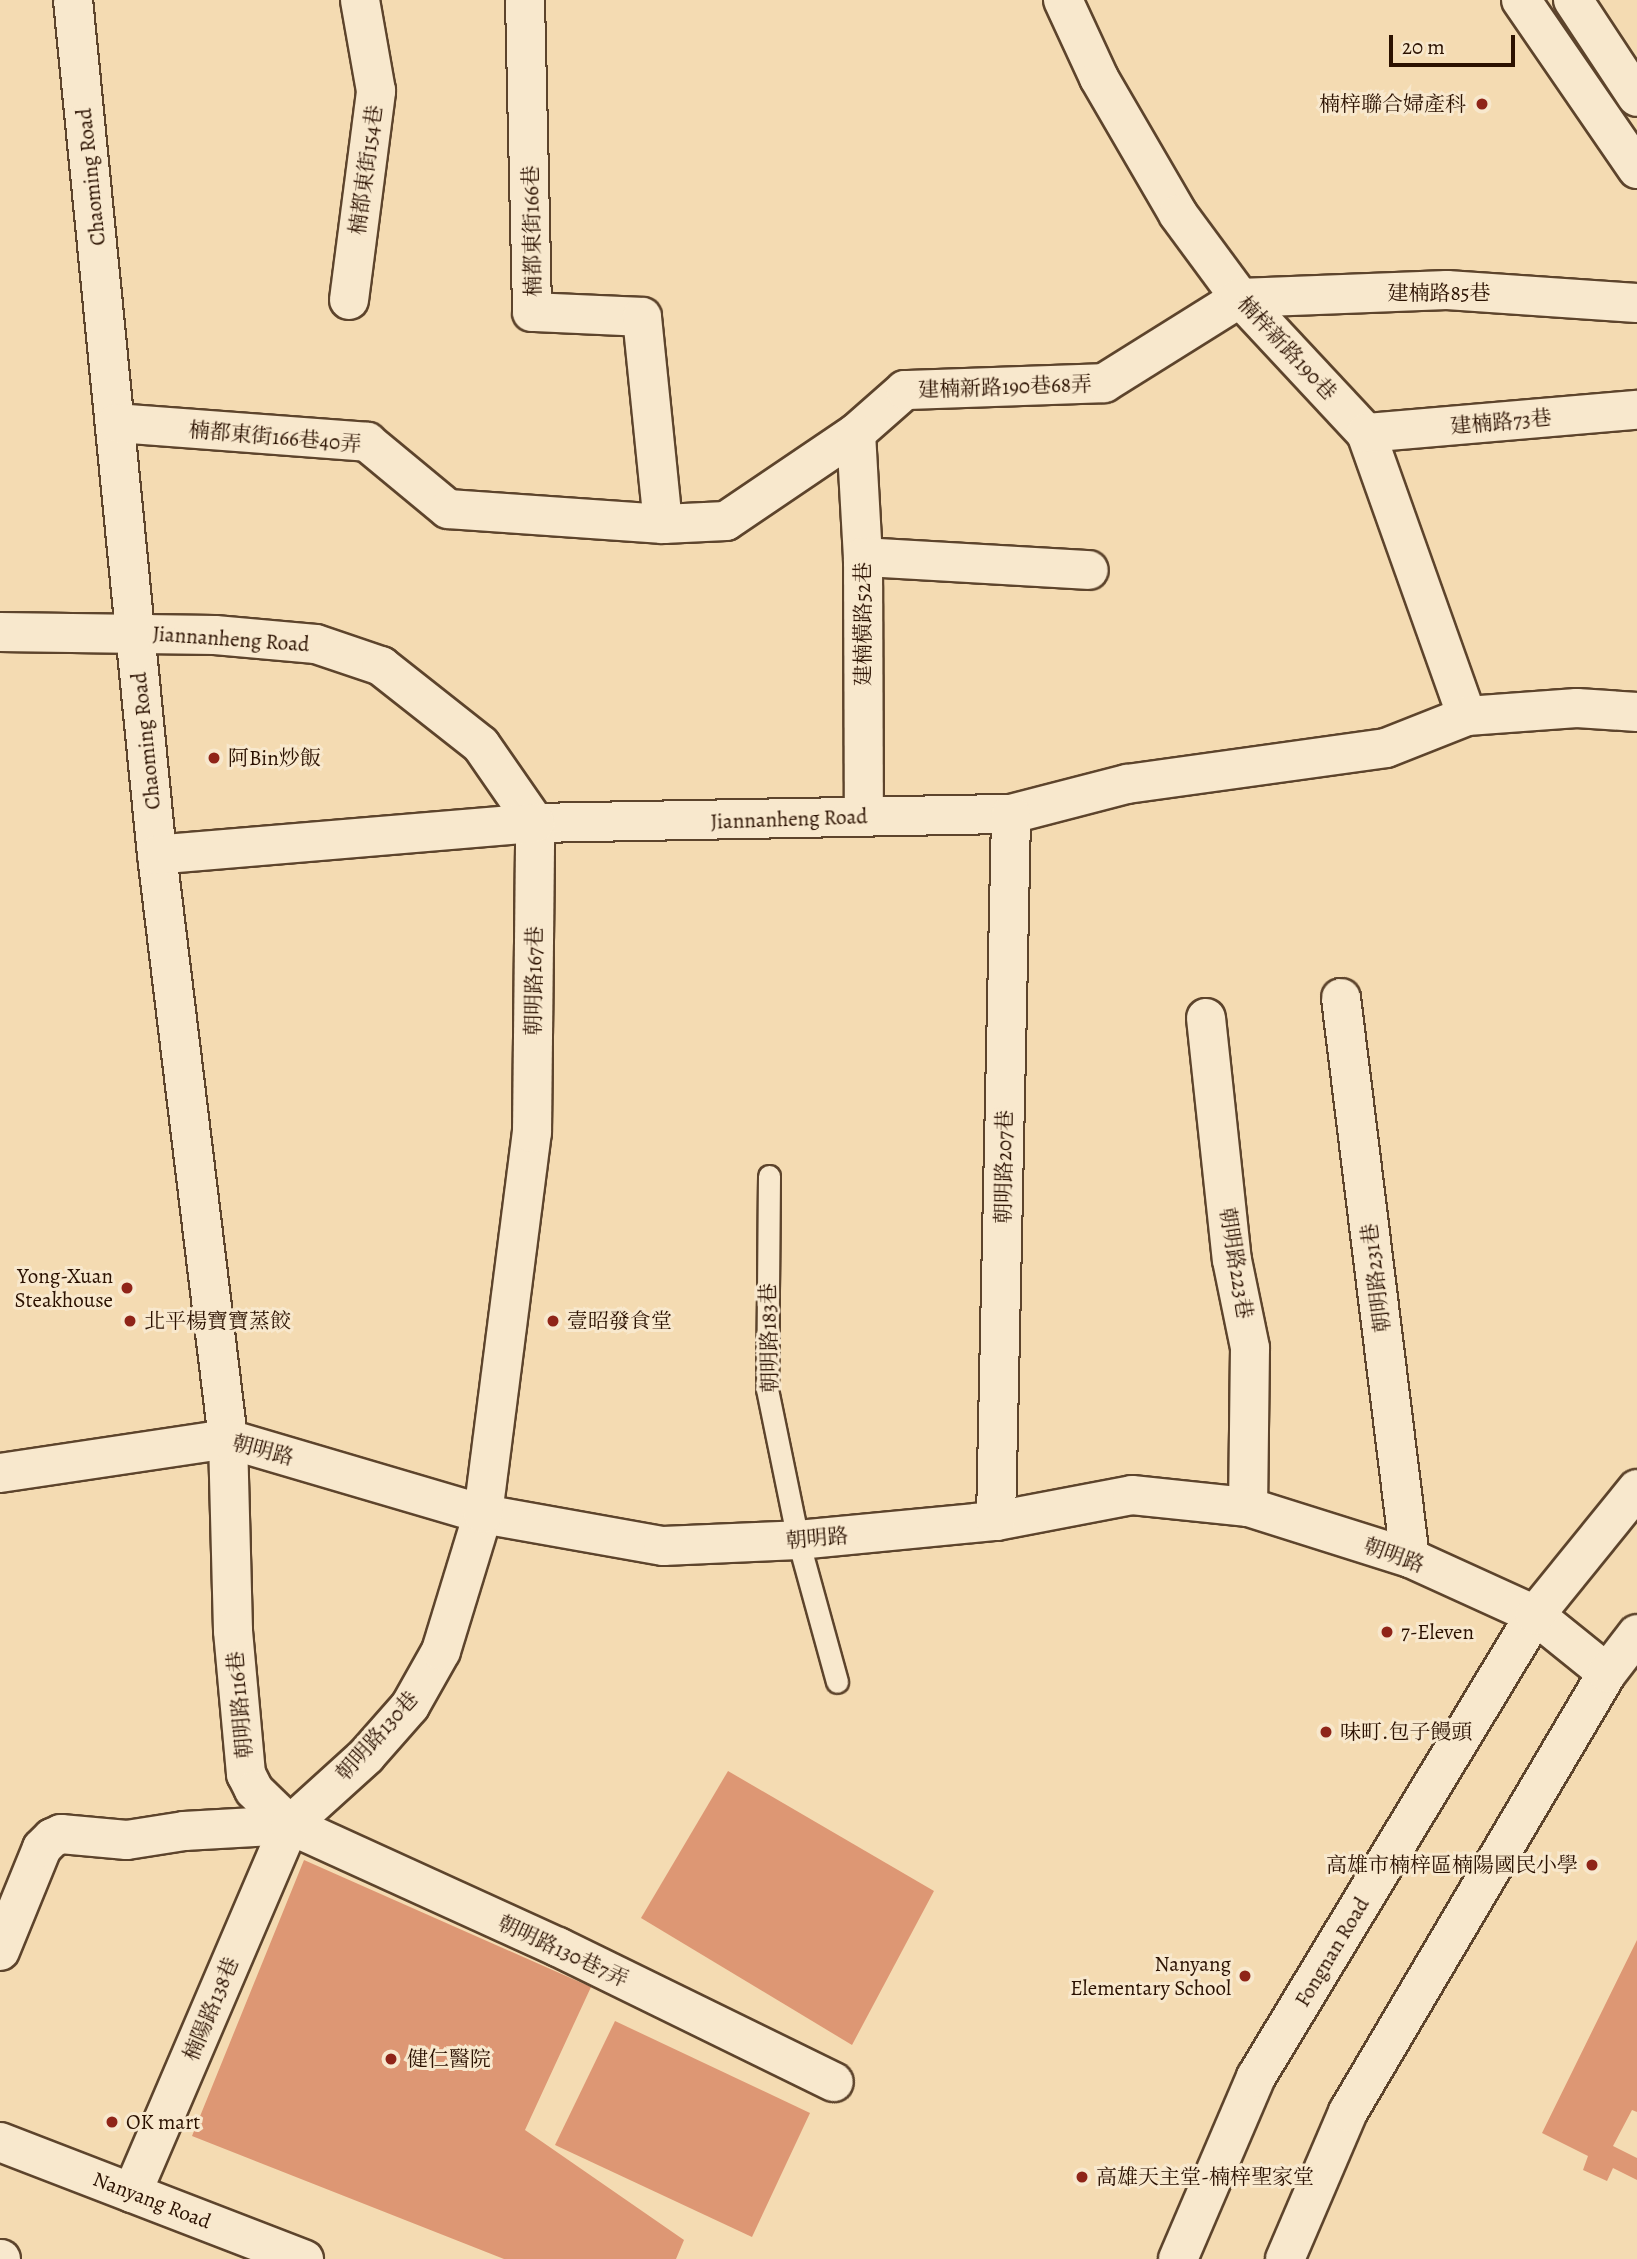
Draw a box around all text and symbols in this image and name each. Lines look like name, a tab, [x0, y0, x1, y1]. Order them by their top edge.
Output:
scale bar	[1392, 21, 1518, 65]
text: 20 m	[1402, 33, 1445, 61]
place label: 楠梓聯合婦產科	[1319, 91, 1466, 117]
marker: 楠梓聯合婦產科	[1472, 94, 1492, 114]
street label: 楠都東街154巷	[344, 104, 388, 236]
street label: Chaoming Road	[71, 107, 111, 247]
street label: 楠都東街166巷	[518, 165, 546, 297]
street label: 建楠路85巷	[1387, 280, 1491, 306]
street label: 楠梓新路190巷	[1232, 291, 1342, 405]
street label: 建楠新路190巷68弄	[918, 371, 1092, 403]
street label: 建楠路73巷	[1449, 405, 1553, 439]
street label: 楠都東街166巷40弄	[188, 417, 362, 457]
street label: 建楠橫路52巷	[850, 562, 876, 686]
street label: Jiannanheng Road	[152, 621, 310, 657]
street label: Chaoming Road	[126, 671, 166, 811]
place label: 阿Bin炒飯	[228, 745, 321, 771]
marker: 阿Bin炒飯	[206, 750, 222, 766]
street label: Jiannanheng Road	[710, 804, 868, 834]
street label: 朝明路167巷	[520, 926, 548, 1036]
street label: 朝明路207巷	[990, 1110, 1018, 1224]
street label: 朝明路223巷	[1215, 1205, 1257, 1321]
street label: 朝明路231巷	[1357, 1222, 1395, 1334]
place label: Yong-Xuan Steakhouse	[14, 1263, 113, 1313]
marker: Yong-Xuan Steakhouse	[119, 1280, 135, 1296]
street label: 朝明路183巷	[755, 1283, 783, 1393]
place label: 北平楊寶寶蒸餃	[144, 1308, 291, 1334]
place label: 壹昭發食堂	[567, 1308, 672, 1334]
marker: 北平楊寶寶蒸餃	[122, 1313, 138, 1329]
marker: 壹昭發食堂	[545, 1313, 561, 1329]
street label: 朝明路	[229, 1430, 297, 1470]
street label: 朝明路	[785, 1523, 849, 1553]
street label: 朝明路	[1360, 1532, 1428, 1578]
place label: 7-Eleven	[1401, 1619, 1474, 1645]
marker: 7-Eleven	[1379, 1624, 1395, 1640]
street label: 朝明路116巷	[223, 1650, 257, 1760]
street label: 朝明路130巷	[330, 1686, 424, 1786]
place label: 味町.包子饅頭	[1340, 1719, 1472, 1745]
marker: 味町.包子饅頭	[1318, 1724, 1334, 1740]
place label: 高雄市楠梓區楠陽國民小學	[1326, 1852, 1578, 1878]
marker: 高雄市楠梓區楠陽國民小學	[1584, 1857, 1600, 1873]
street label: Fongnan Road	[1290, 1893, 1374, 2011]
street label: 朝明路130巷7弄	[494, 1910, 632, 1992]
place label: Nanyang Elementary School	[1070, 1951, 1231, 2001]
street label: 楠陽路138巷	[178, 1953, 244, 2065]
marker: Nanyang Elementary School	[1237, 1968, 1253, 1984]
place label: 健仁醫院	[407, 2046, 491, 2072]
marker: 健仁醫院	[381, 2049, 401, 2069]
place label: OK mart	[126, 2109, 200, 2135]
marker: OK mart	[104, 2114, 120, 2130]
place label: 高雄天主堂-楠梓聖家堂	[1096, 2164, 1314, 2190]
street label: Nanyang Road	[89, 2166, 215, 2234]
marker: 高雄天主堂-楠梓聖家堂	[1074, 2169, 1090, 2185]

